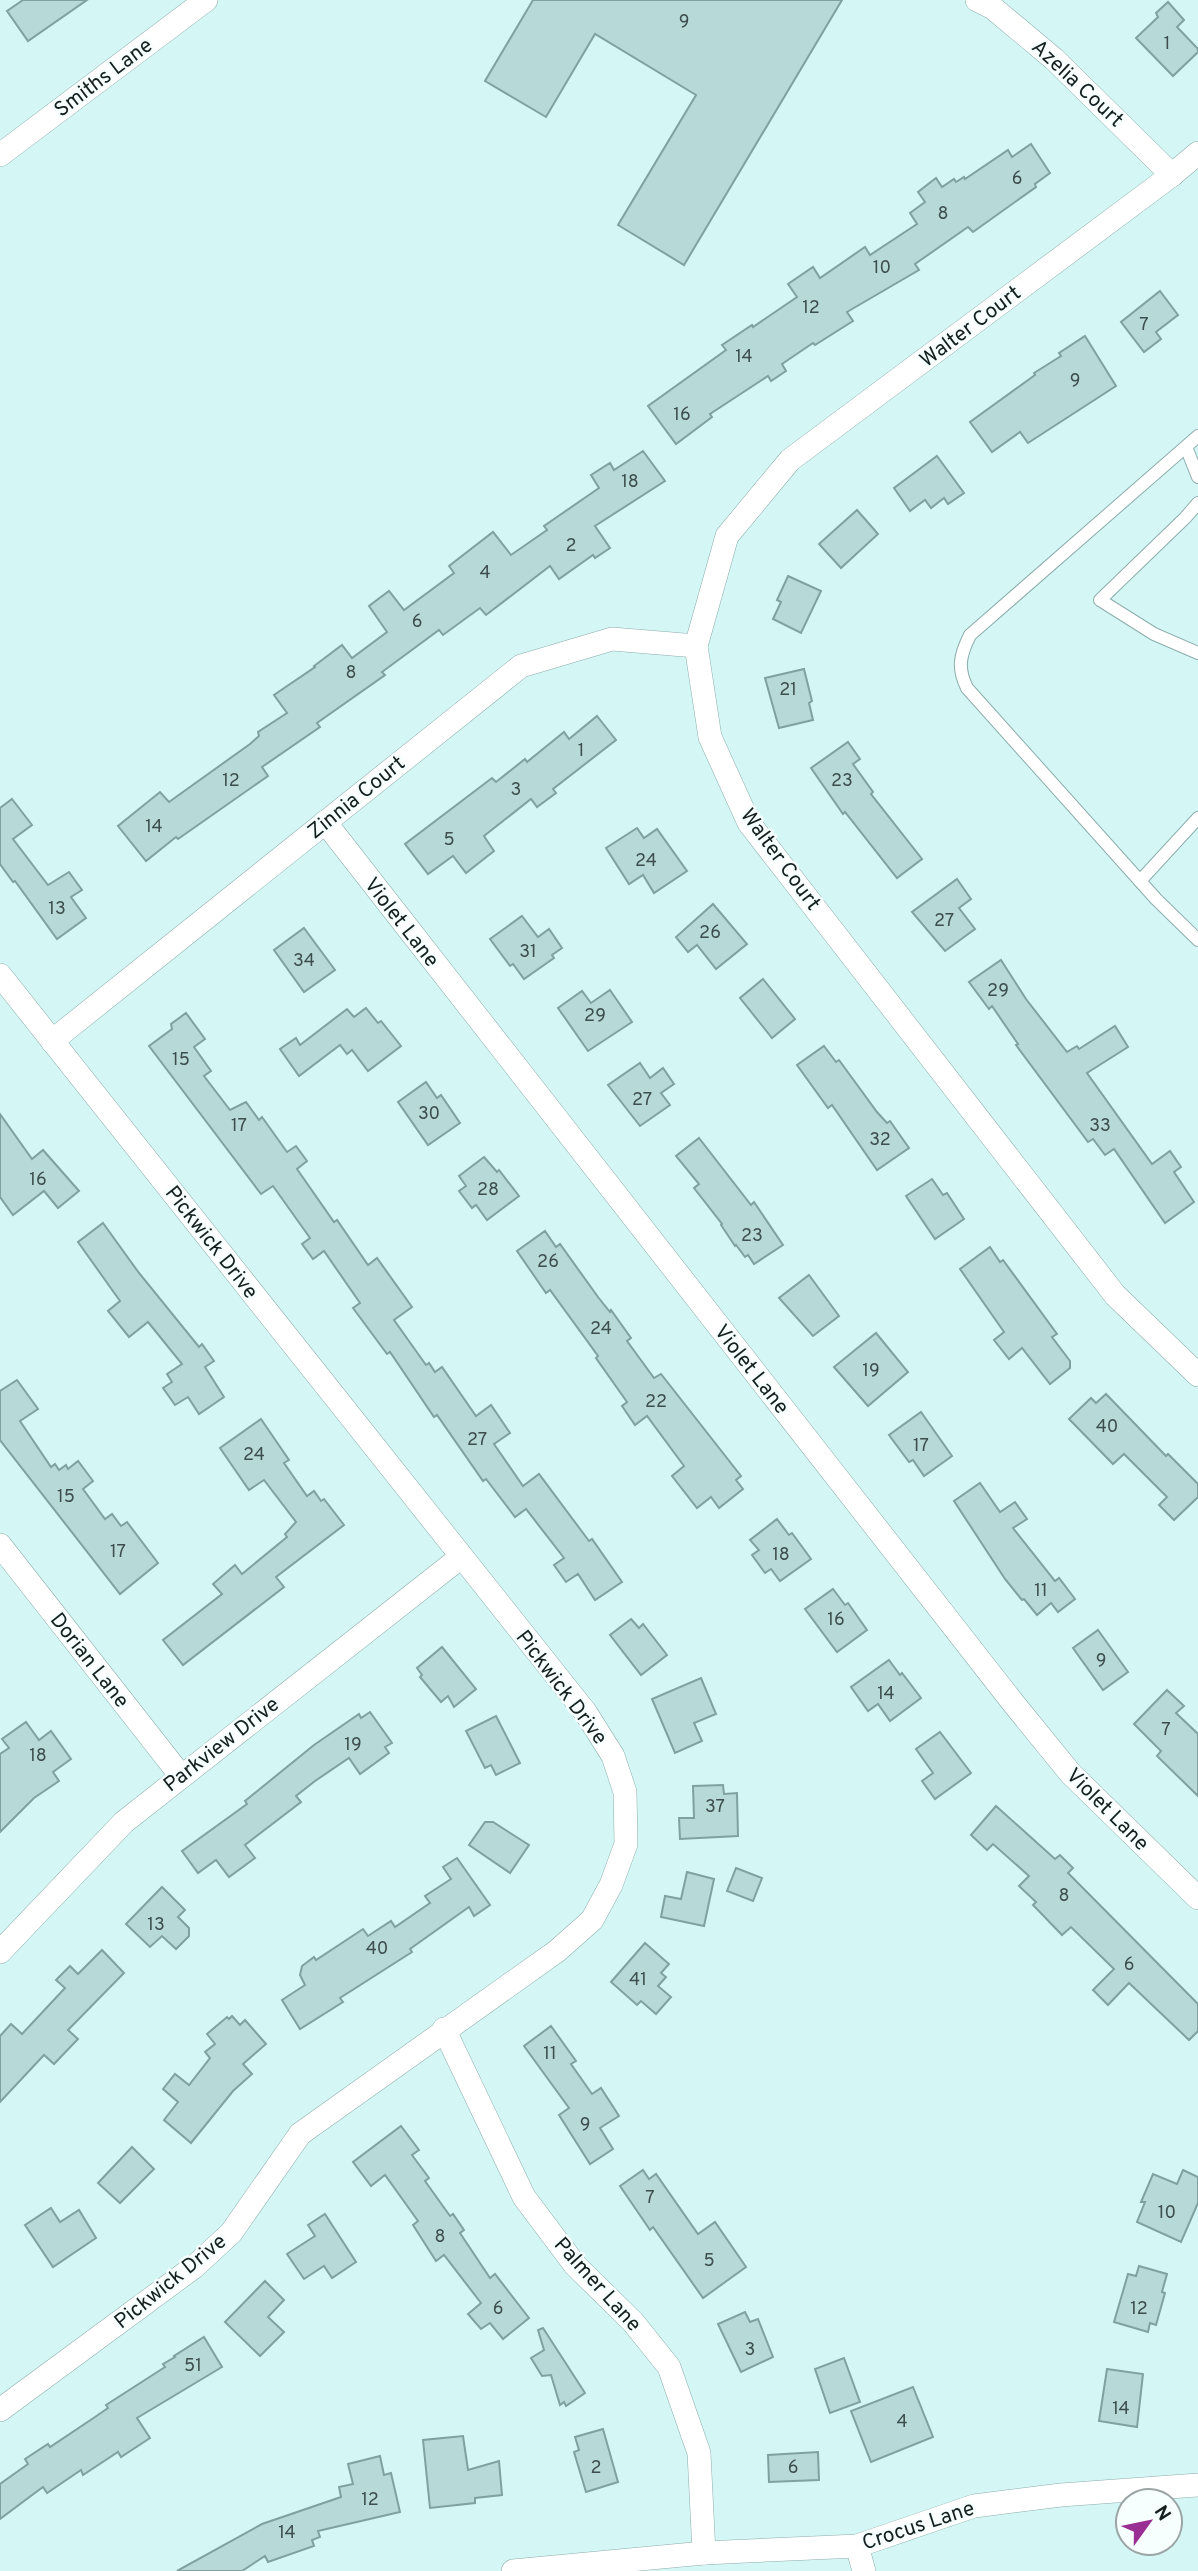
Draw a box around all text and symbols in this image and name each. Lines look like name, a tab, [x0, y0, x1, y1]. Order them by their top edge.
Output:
house number: 9	[679, 11, 689, 34]
street label: Smiths Lane	[49, 32, 158, 124]
house number: 1	[1164, 33, 1170, 56]
street label: Azelia Court	[1025, 34, 1129, 134]
house number: 6	[1012, 168, 1022, 191]
house number: 8	[938, 203, 949, 226]
house number: 10	[873, 257, 891, 280]
street label: Walter Court	[915, 280, 1027, 374]
house number: 12	[802, 297, 820, 320]
house number: 7	[1139, 314, 1149, 337]
house number: 14	[735, 346, 753, 369]
house number: 9	[1070, 370, 1080, 393]
house number: 16	[673, 404, 691, 427]
house number: 18	[621, 471, 639, 494]
house number: 2	[565, 535, 577, 558]
house number: 4	[479, 562, 491, 585]
house number: 6	[412, 611, 422, 634]
house number: 8	[346, 662, 357, 685]
house number: 21	[779, 679, 797, 702]
house number: 1	[578, 740, 584, 763]
street label: Zinnia Court	[303, 751, 411, 846]
house number: 12	[222, 770, 240, 793]
house number: 23	[831, 770, 853, 793]
house number: 3	[511, 779, 521, 802]
street label: Walter Court	[734, 803, 826, 916]
house number: 14	[145, 816, 163, 839]
house number: 5	[443, 829, 455, 852]
house number: 24	[635, 850, 657, 873]
street label: Violet Lane	[357, 873, 444, 973]
house number: 13	[48, 898, 66, 921]
house number: 27	[934, 910, 954, 933]
house number: 26	[699, 922, 721, 945]
house number: 31	[519, 941, 537, 964]
house number: 34	[293, 950, 315, 973]
house number: 29	[987, 980, 1009, 1003]
house number: 29	[584, 1005, 606, 1028]
house number: 15	[172, 1049, 190, 1072]
house number: 27	[632, 1089, 652, 1112]
house number: 30	[418, 1103, 440, 1126]
house number: 17	[231, 1115, 247, 1138]
house number: 33	[1089, 1115, 1111, 1138]
house number: 32	[869, 1129, 891, 1152]
house number: 16	[29, 1169, 47, 1192]
house number: 28	[477, 1179, 499, 1202]
street label: Pickwick Drive	[158, 1181, 264, 1305]
house number: 23	[741, 1225, 763, 1248]
house number: 26	[537, 1251, 559, 1274]
house number: 24	[590, 1318, 612, 1341]
street label: Violet Lane	[707, 1320, 794, 1420]
house number: 19	[862, 1360, 880, 1383]
house number: 22	[645, 1391, 667, 1414]
house number: 40	[1096, 1416, 1118, 1439]
house number: 27	[467, 1429, 487, 1452]
house number: 17	[913, 1435, 929, 1458]
house number: 24	[243, 1444, 265, 1467]
house number: 15	[57, 1486, 75, 1509]
house number: 17	[110, 1541, 126, 1564]
house number: 18	[772, 1544, 790, 1567]
house number: 11	[1034, 1580, 1048, 1603]
street label: Dorian Lane	[43, 1608, 134, 1714]
house number: 16	[827, 1609, 845, 1632]
street label: Pickwick Drive	[509, 1625, 613, 1751]
house number: 9	[1096, 1650, 1106, 1673]
house number: 14	[877, 1683, 895, 1706]
street label: Parkview Drive	[158, 1691, 285, 1799]
house number: 7	[1161, 1719, 1171, 1742]
house number: 19	[344, 1734, 362, 1757]
house number: 18	[29, 1745, 47, 1768]
street label: Violet Lane	[1060, 1763, 1154, 1857]
house number: 37	[705, 1796, 725, 1819]
house number: 8	[1059, 1885, 1070, 1908]
house number: 13	[147, 1914, 165, 1937]
house number: 40	[366, 1938, 388, 1961]
house number: 6	[1124, 1954, 1134, 1977]
house number: 41	[629, 1969, 647, 1992]
house number: 11	[543, 2043, 557, 2066]
house number: 9	[580, 2114, 590, 2137]
house number: 7	[645, 2187, 655, 2210]
house number: 10	[1158, 2202, 1176, 2225]
house number: 8	[435, 2226, 446, 2249]
street label: Pickwick Drive	[109, 2229, 233, 2336]
street label: Palmer Lane	[547, 2232, 647, 2338]
house number: 5	[703, 2250, 715, 2273]
house number: 6	[493, 2298, 503, 2321]
house number: 12	[1130, 2298, 1148, 2321]
house number: 3	[745, 2339, 755, 2362]
house number: 51	[184, 2355, 202, 2378]
house number: 14	[1112, 2398, 1130, 2421]
house number: 4	[896, 2411, 908, 2434]
house number: 2	[590, 2457, 602, 2480]
house number: 6	[788, 2457, 798, 2480]
north arrow	[1114, 2487, 1184, 2557]
house number: 12	[361, 2489, 379, 2512]
street label: Crocus Lane	[859, 2496, 978, 2557]
text: N	[1148, 2502, 1175, 2526]
house number: 14	[278, 2522, 296, 2545]

